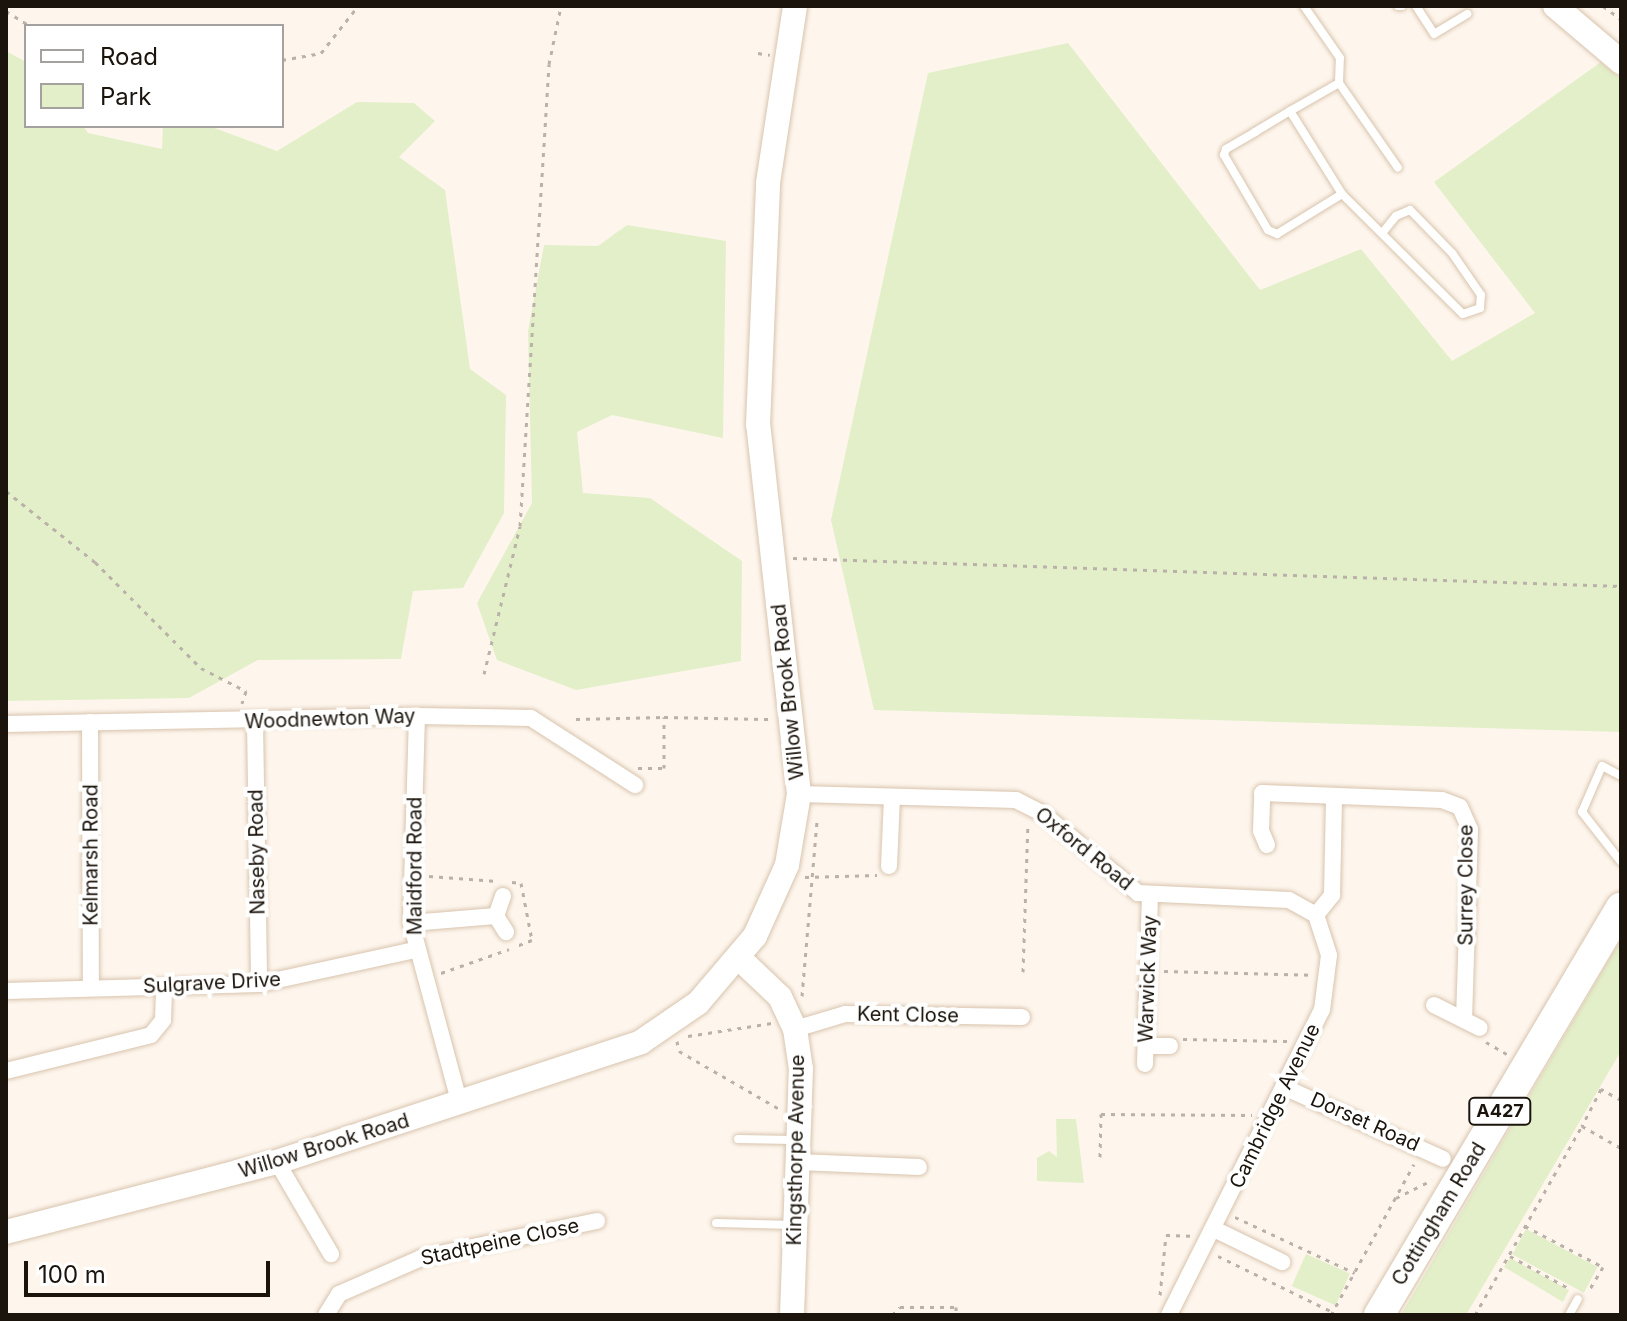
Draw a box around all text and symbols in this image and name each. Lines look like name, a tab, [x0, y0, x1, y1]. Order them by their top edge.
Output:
legend	[24, 24, 284, 128]
text: Road	[100, 42, 158, 71]
text: Park	[100, 82, 151, 111]
street label: Willow Brook Road	[767, 603, 809, 781]
street label: Woodnewton Way	[244, 704, 416, 734]
street label: Kelmarsh Road	[79, 784, 103, 926]
street label: Naseby Road	[244, 789, 270, 915]
street label: Maidford Road	[403, 797, 427, 935]
street label: Oxford Road	[1030, 802, 1138, 896]
street label: Surrey Close	[1454, 824, 1478, 946]
street label: Warwick Way	[1134, 915, 1162, 1043]
street label: Sulgrave Drive	[142, 967, 282, 999]
street label: Kent Close	[857, 1002, 959, 1028]
street label: Cambridge Avenue	[1225, 1020, 1325, 1192]
street label: Kingsthorpe Avenue	[782, 1054, 810, 1246]
street label: Dorset Road	[1307, 1087, 1423, 1157]
road number: A427	[1468, 1097, 1532, 1125]
street label: Willow Brook Road	[236, 1109, 412, 1183]
street label: Cottingham Road	[1387, 1138, 1491, 1290]
street label: Stadtpeine Close	[419, 1213, 581, 1271]
scale bar	[28, 1245, 274, 1295]
text: 100 m	[38, 1260, 106, 1289]

